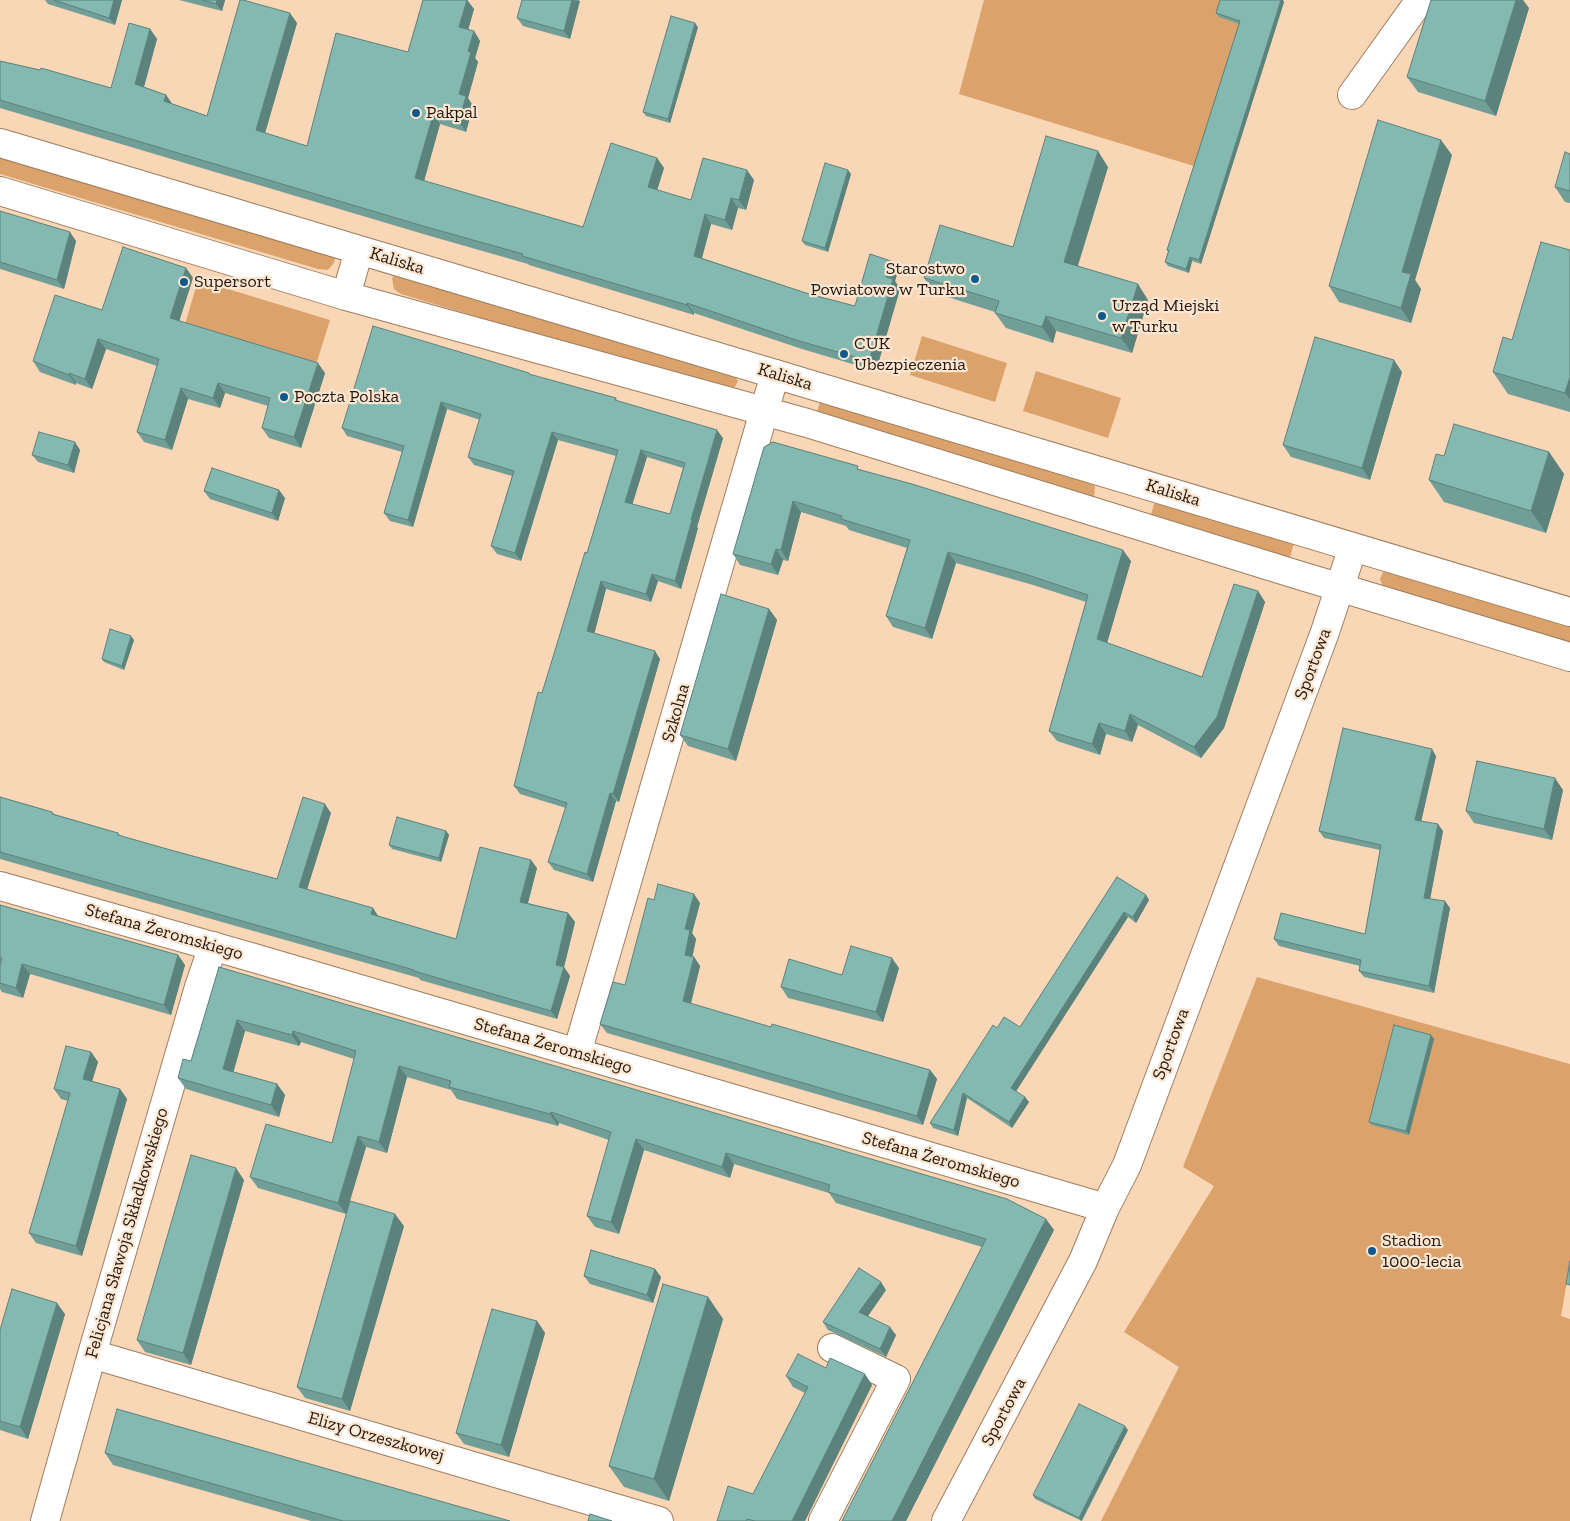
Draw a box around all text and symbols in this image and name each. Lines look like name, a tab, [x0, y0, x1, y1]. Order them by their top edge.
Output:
place label: Pakpal	[426, 102, 478, 124]
marker: Pakpal	[410, 107, 422, 119]
street label: Kaliska	[367, 242, 427, 280]
place label: Starostwo Powiatowe w Turku	[811, 258, 965, 300]
place label: Supersort	[194, 271, 271, 293]
marker: Starostwo Powiatowe w Turku	[969, 273, 981, 285]
marker: Supersort	[178, 276, 190, 288]
place label: Urząd Miejski w Turku	[1112, 295, 1219, 338]
marker: Urząd Miejski w Turku	[1096, 310, 1108, 322]
place label: CUK Ubezpieczenia	[854, 333, 966, 376]
marker: CUK Ubezpieczenia	[838, 348, 850, 360]
street label: Kaliska	[755, 358, 815, 396]
place label: Poczta Polska	[294, 386, 399, 408]
marker: Poczta Polska	[278, 391, 290, 403]
street label: Kaliska	[1143, 474, 1203, 512]
street label: Sportowa	[1290, 625, 1336, 703]
street label: Szkolna	[657, 681, 695, 745]
street label: Stefana Żeromskiego	[83, 899, 245, 965]
street label: Sportowa	[1148, 1005, 1194, 1083]
street label: Stefana Żeromskiego	[472, 1013, 634, 1079]
street label: Felicjana Sławoja Składkowskiego	[81, 1105, 173, 1361]
street label: Stefana Żeromskiego	[860, 1127, 1022, 1193]
place label: Stadion 1000-lecia	[1382, 1230, 1461, 1272]
marker: Stadion 1000-lecia	[1366, 1245, 1378, 1257]
street label: Sportowa	[977, 1374, 1031, 1450]
street label: Elizy Orzeszkowej	[306, 1407, 446, 1467]

